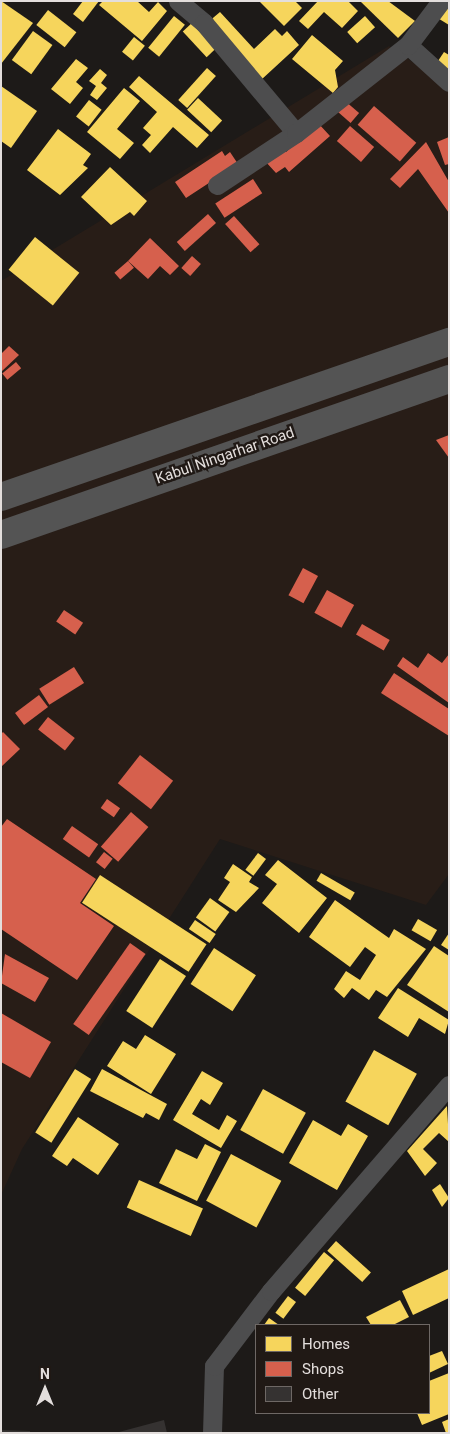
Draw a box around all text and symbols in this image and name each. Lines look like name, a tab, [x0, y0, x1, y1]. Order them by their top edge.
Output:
street label: Kabul Ningarhar Road	[153, 424, 297, 488]
legend	[255, 1324, 430, 1414]
text: Homes	[302, 1335, 350, 1353]
text: Shops	[302, 1360, 344, 1378]
north arrow	[20, 1364, 70, 1414]
text: N	[40, 1366, 50, 1382]
text: Other	[302, 1385, 339, 1403]

